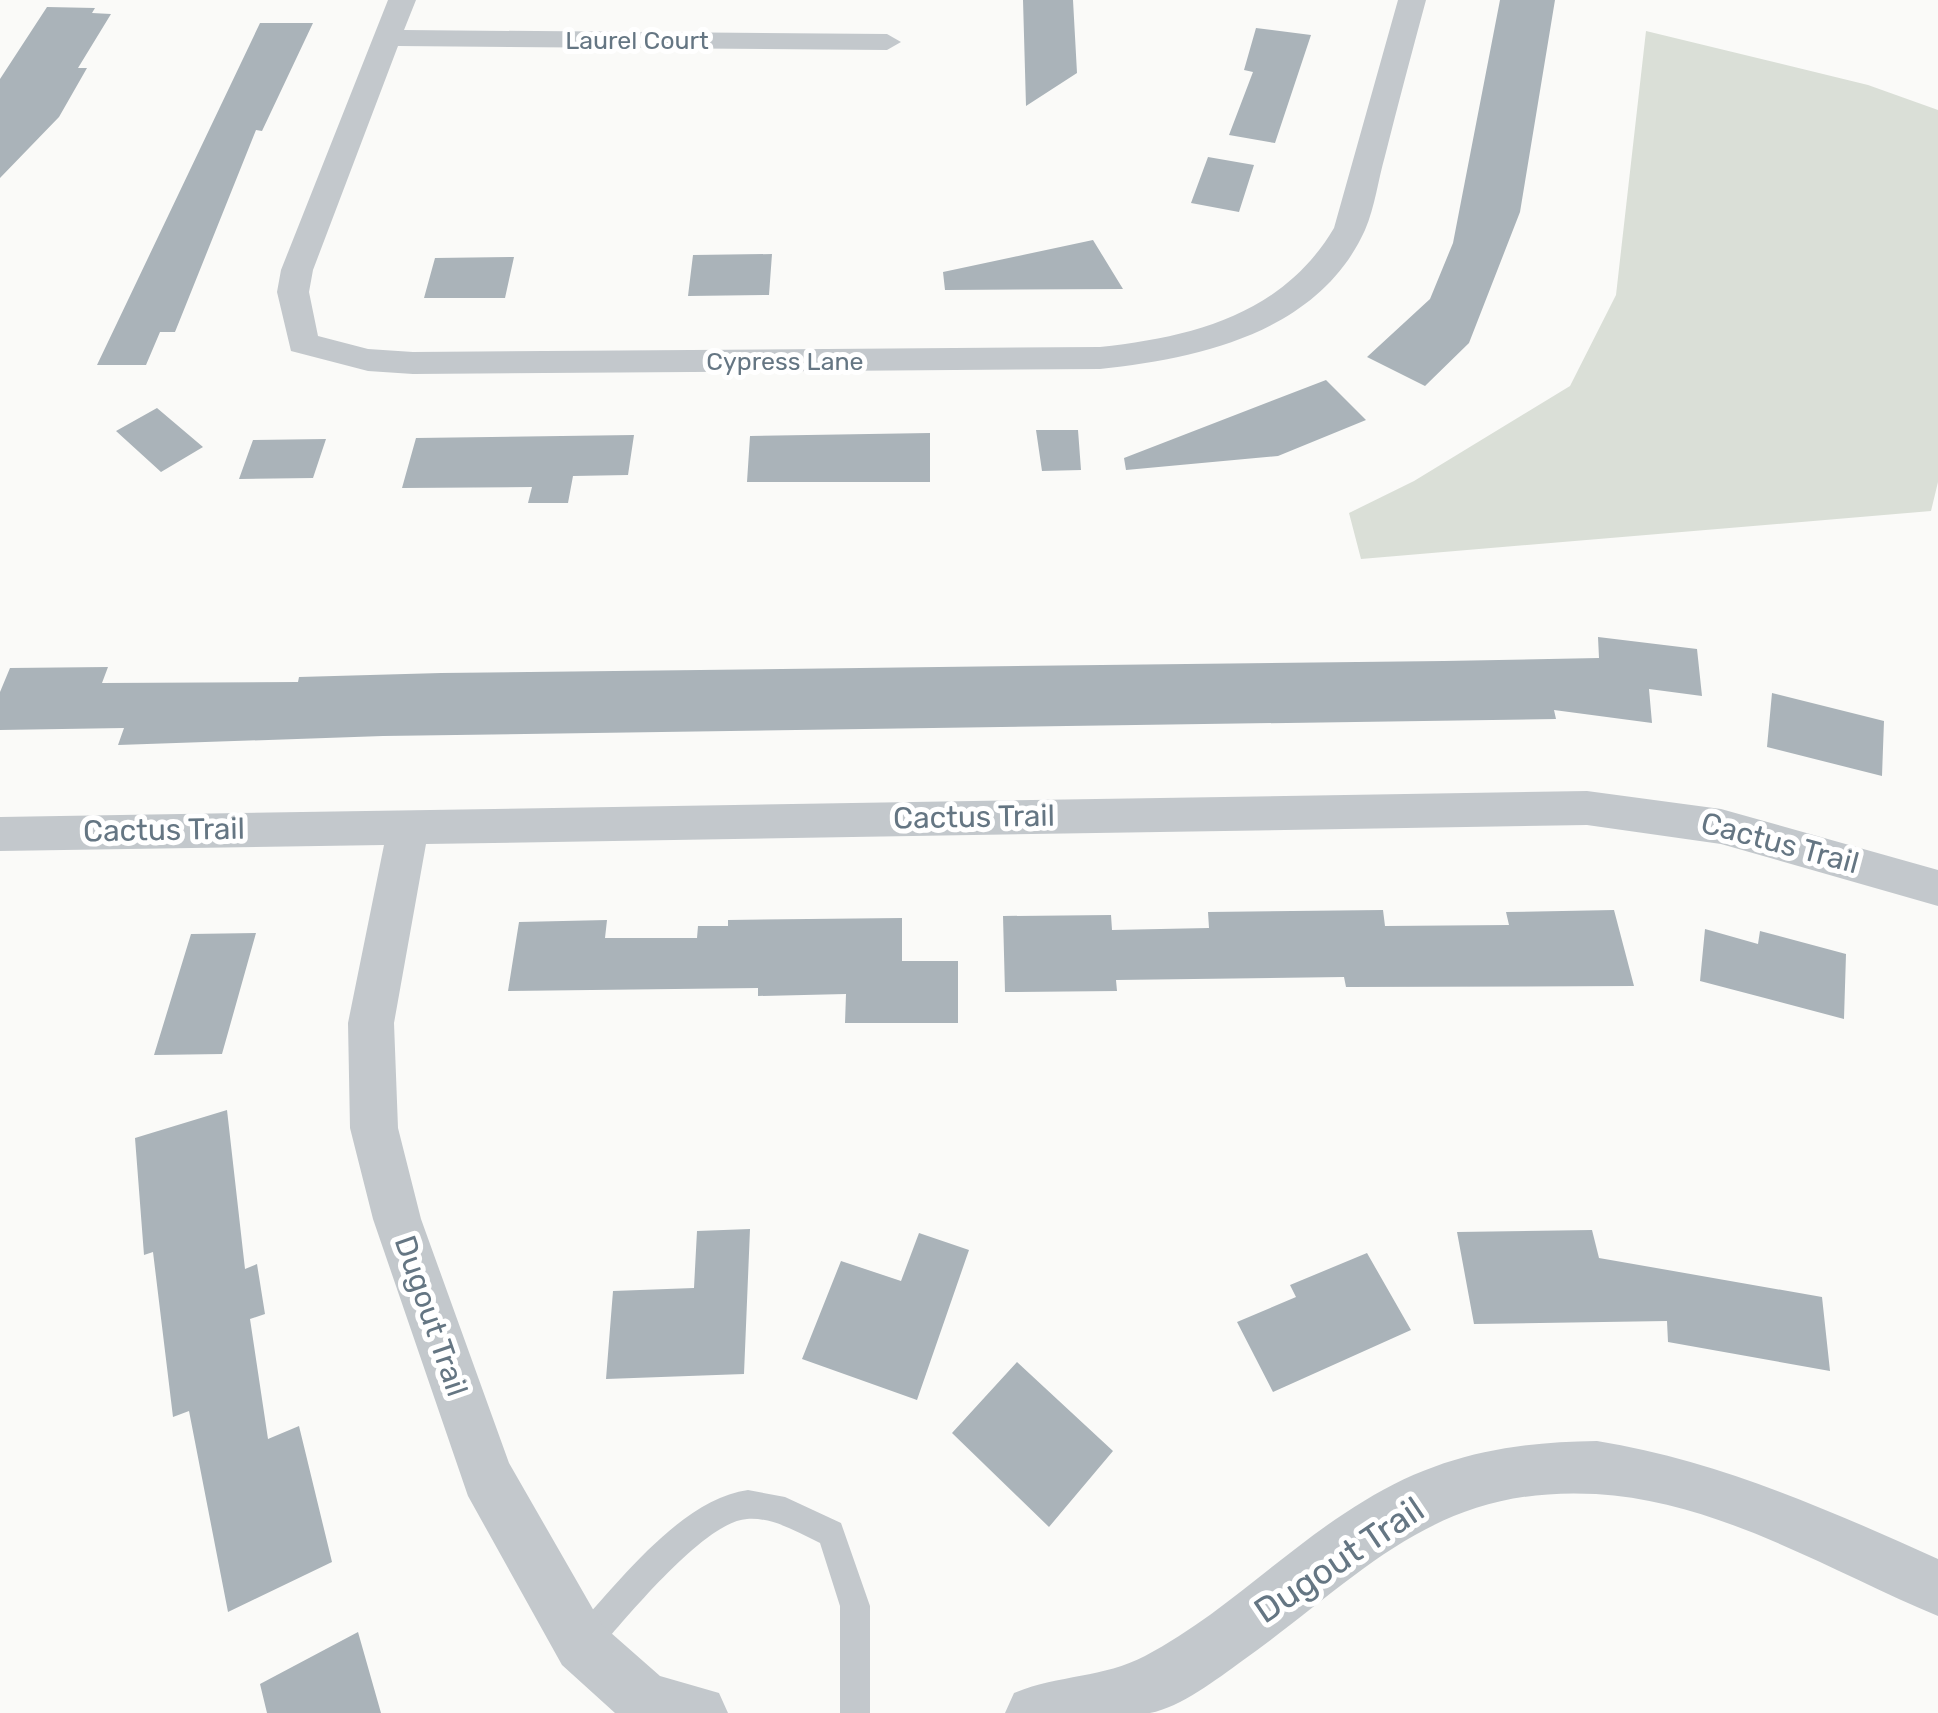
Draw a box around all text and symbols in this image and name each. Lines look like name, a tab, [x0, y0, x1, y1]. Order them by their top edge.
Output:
street label: Laurel Court	[565, 26, 709, 55]
street label: Cypress Lane	[706, 347, 864, 376]
street label: Cactus Trail	[893, 798, 1055, 836]
street label: Cactus Trail	[1697, 805, 1863, 881]
street label: Cactus Trail	[83, 811, 245, 849]
street label: Dugout Trail	[387, 1231, 475, 1401]
street label: Dugout Trail	[1246, 1488, 1432, 1632]

